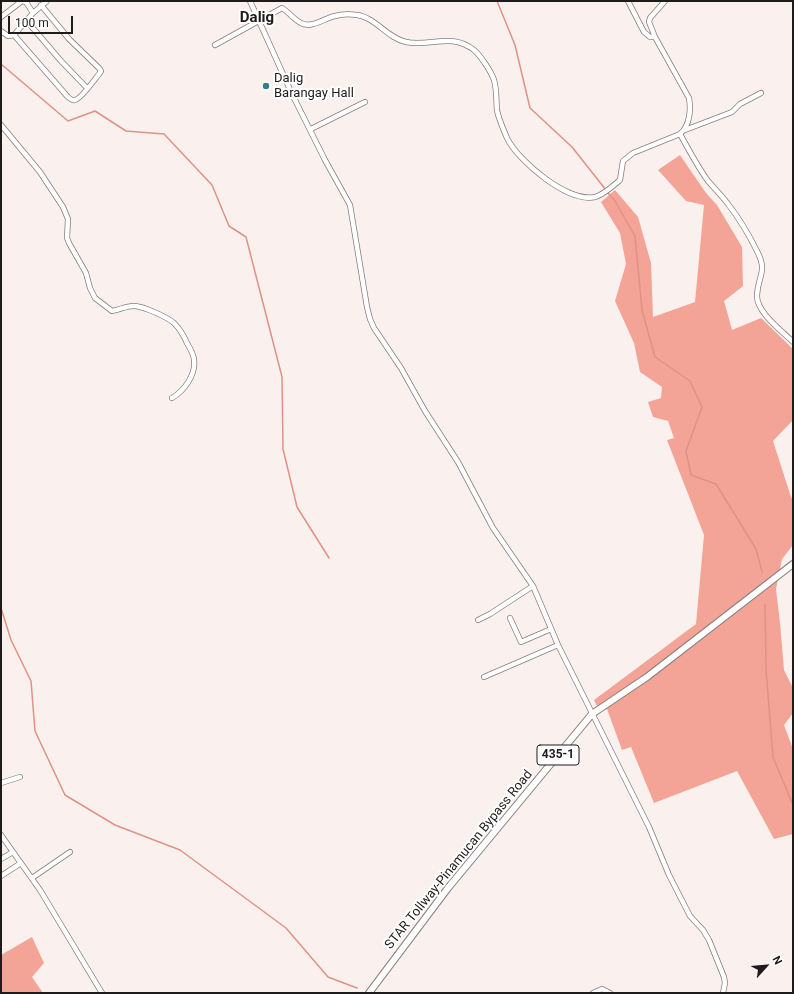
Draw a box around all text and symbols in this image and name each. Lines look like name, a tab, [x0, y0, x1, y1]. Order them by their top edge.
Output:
scale bar	[10, 8, 75, 34]
district label: Dalig	[240, 9, 274, 27]
text: 100 m	[15, 16, 49, 30]
place label: Dalig Barangay Hall	[274, 71, 354, 102]
marker: Dalig Barangay Hall	[261, 81, 271, 91]
road number: 435-1	[537, 745, 579, 765]
street label: STAR Tollway-Pinamucan Bypass Road	[382, 767, 536, 953]
north arrow	[746, 946, 786, 986]
text: N	[770, 954, 785, 967]

